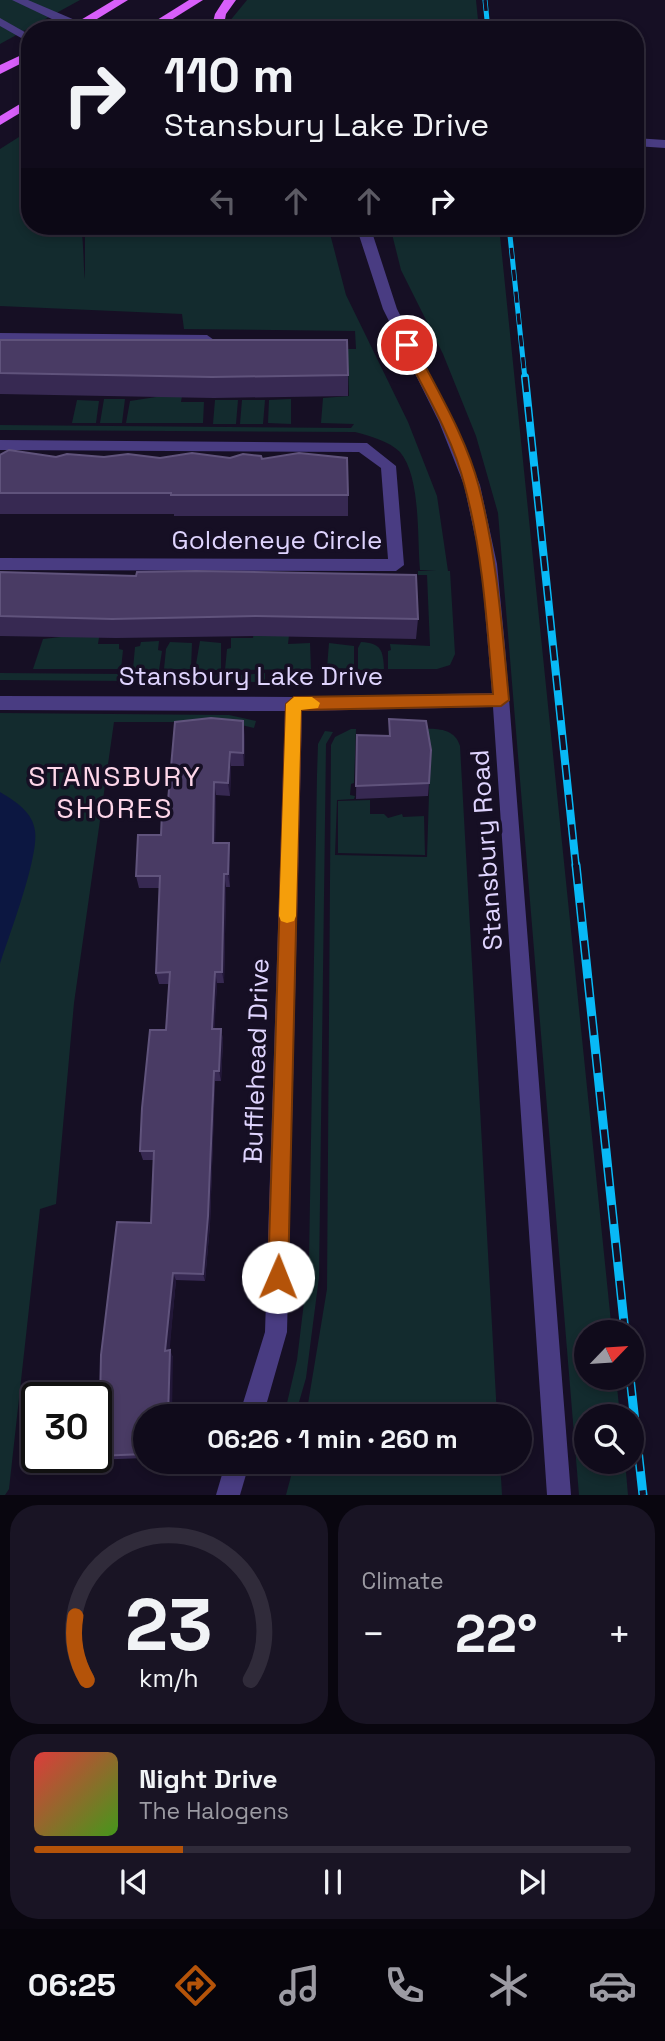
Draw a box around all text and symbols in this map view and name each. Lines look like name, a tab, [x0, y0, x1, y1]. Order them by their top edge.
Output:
text: 110 m	[164, 44, 294, 106]
icon: right	[49, 49, 140, 140]
text: Stansbury Lake Drive	[164, 105, 489, 145]
icon: left	[204, 182, 242, 220]
icon: ahead	[277, 182, 315, 220]
icon: ahead	[350, 182, 388, 220]
icon: right	[423, 182, 461, 220]
pin	[377, 315, 437, 375]
icon: arrive	[388, 326, 426, 364]
street label: Goldeneye Circle	[172, 523, 382, 557]
street label: Stansbury Lake Drive	[119, 659, 383, 693]
street label: Stansbury Road	[462, 748, 510, 952]
district label: STANSBURY SHORES	[28, 758, 202, 826]
street label: Bufflehead Drive	[235, 958, 277, 1164]
position arrow	[241, 1240, 315, 1314]
north arrow	[574, 1320, 644, 1390]
map controls	[574, 1320, 644, 1474]
speed limit sign: 30	[21, 1382, 112, 1473]
button: search	[574, 1404, 644, 1474]
text: 06:26 · 1 min · 260 m	[207, 1422, 458, 1456]
text: Climate	[362, 1566, 444, 1596]
text: 23	[125, 1579, 213, 1672]
text: 22°	[455, 1601, 537, 1667]
text: −	[362, 1610, 385, 1658]
text: +	[607, 1610, 631, 1658]
text: km/h	[139, 1662, 199, 1694]
text: Night Drive	[139, 1762, 277, 1796]
text: The Halogens	[139, 1796, 289, 1826]
icon: previous	[115, 1863, 153, 1901]
icon: pause	[314, 1863, 352, 1901]
icon: next	[513, 1863, 551, 1901]
icon: directions	[171, 1961, 220, 2010]
icon: music	[275, 1961, 324, 2010]
icon: phone	[380, 1961, 429, 2010]
icon: climate	[484, 1961, 533, 2010]
icon: car	[588, 1961, 637, 2010]
text: 06:25	[28, 1965, 116, 2005]

